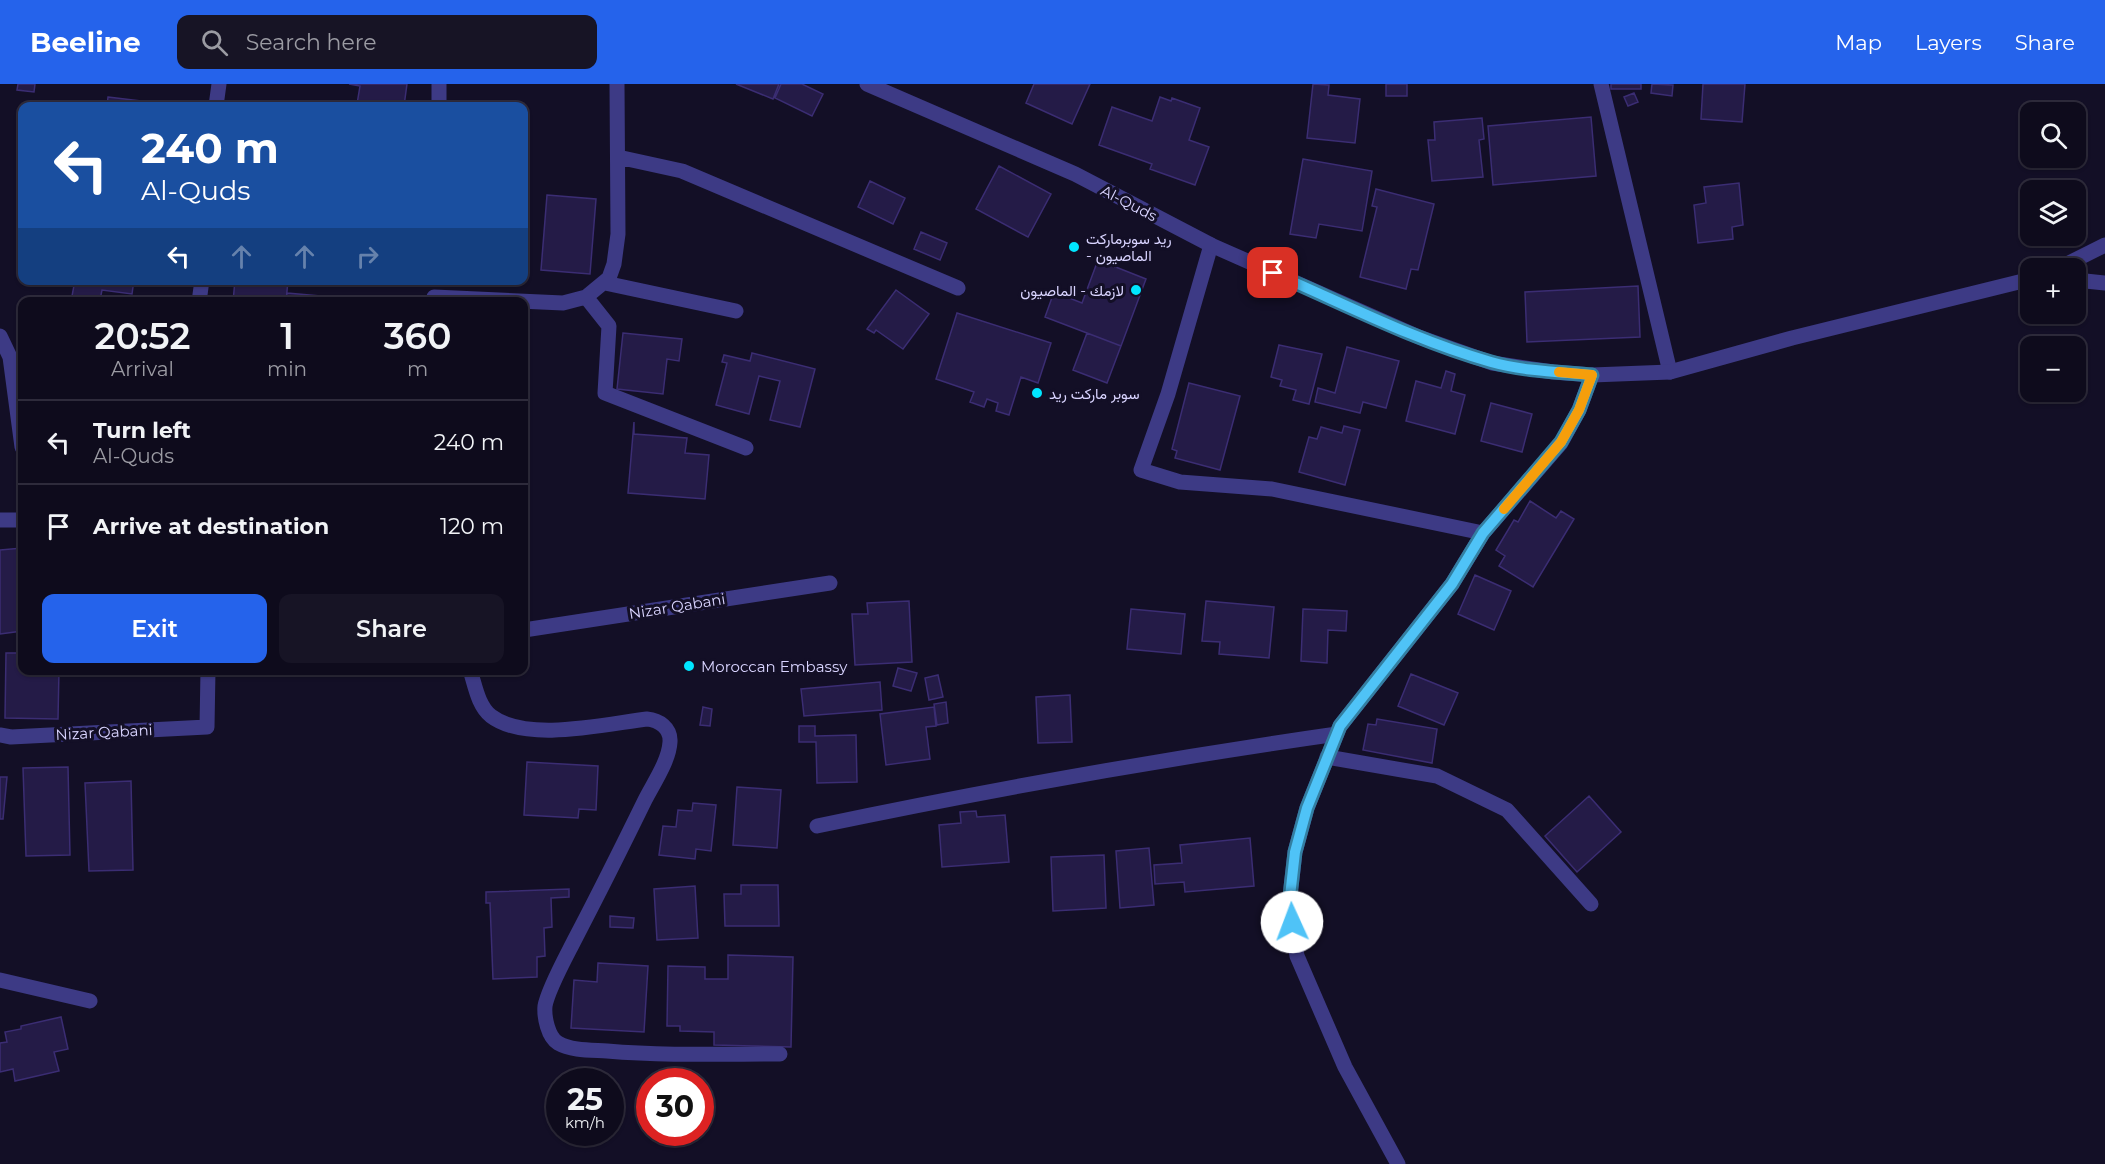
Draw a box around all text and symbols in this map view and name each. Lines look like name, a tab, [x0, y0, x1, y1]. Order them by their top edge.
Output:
search box	[177, 15, 597, 69]
text: Beeline	[30, 25, 141, 59]
icon: search	[198, 26, 231, 59]
text: Search here	[246, 29, 377, 56]
text: Map	[1835, 30, 1882, 55]
text: Layers	[1915, 30, 1982, 55]
text: Share	[2015, 30, 2075, 55]
map controls	[2020, 102, 2086, 402]
button: search	[2020, 102, 2086, 168]
text: 240 m	[141, 122, 279, 174]
icon: left	[42, 126, 120, 204]
text: Al-Quds	[141, 174, 250, 207]
button: layers	[2020, 180, 2086, 246]
street label: Al-Quds	[1098, 181, 1160, 225]
place label: ريد سوبرماركت - الماصيون	[1086, 229, 1172, 265]
icon: left	[162, 240, 195, 273]
icon: ahead	[225, 240, 258, 273]
icon: ahead	[288, 240, 321, 273]
icon: right	[351, 240, 384, 273]
marker: ريد سوبرماركت - الماصيون	[1067, 240, 1081, 254]
pin	[1247, 247, 1298, 298]
icon: arrive	[1256, 256, 1289, 289]
button: +	[2020, 258, 2086, 324]
place label: لازمك - الماصيون	[1020, 281, 1124, 300]
marker: لازمك - الماصيون	[1129, 283, 1143, 297]
text: 20:52	[95, 314, 190, 358]
text: 1	[280, 314, 294, 358]
text: 360	[384, 314, 451, 358]
button: −	[2020, 336, 2086, 402]
text: Arrival	[111, 357, 174, 381]
text: min	[267, 357, 307, 381]
text: m	[407, 357, 428, 381]
place label: سوبر ماركت ريد	[1049, 384, 1140, 403]
marker: سوبر ماركت ريد	[1030, 386, 1044, 400]
text: Turn left	[93, 417, 191, 444]
icon: left	[42, 426, 75, 459]
text: 240 m	[434, 429, 504, 456]
text: Al-Quds	[93, 444, 174, 468]
icon: arrive	[42, 510, 75, 543]
text: Arrive at destination	[93, 513, 329, 540]
text: 120 m	[440, 513, 504, 540]
street label: Nizar Qabani	[627, 589, 727, 623]
button: Exit	[42, 594, 267, 663]
button: Share	[279, 594, 504, 663]
place label: Moroccan Embassy	[701, 657, 848, 676]
marker: Moroccan Embassy	[682, 659, 696, 673]
street label: Nizar Qabani	[55, 720, 153, 744]
position arrow	[1260, 890, 1324, 954]
speed limit sign: 30	[636, 1068, 714, 1146]
text: 25	[567, 1081, 603, 1118]
text: km/h	[565, 1113, 605, 1132]

